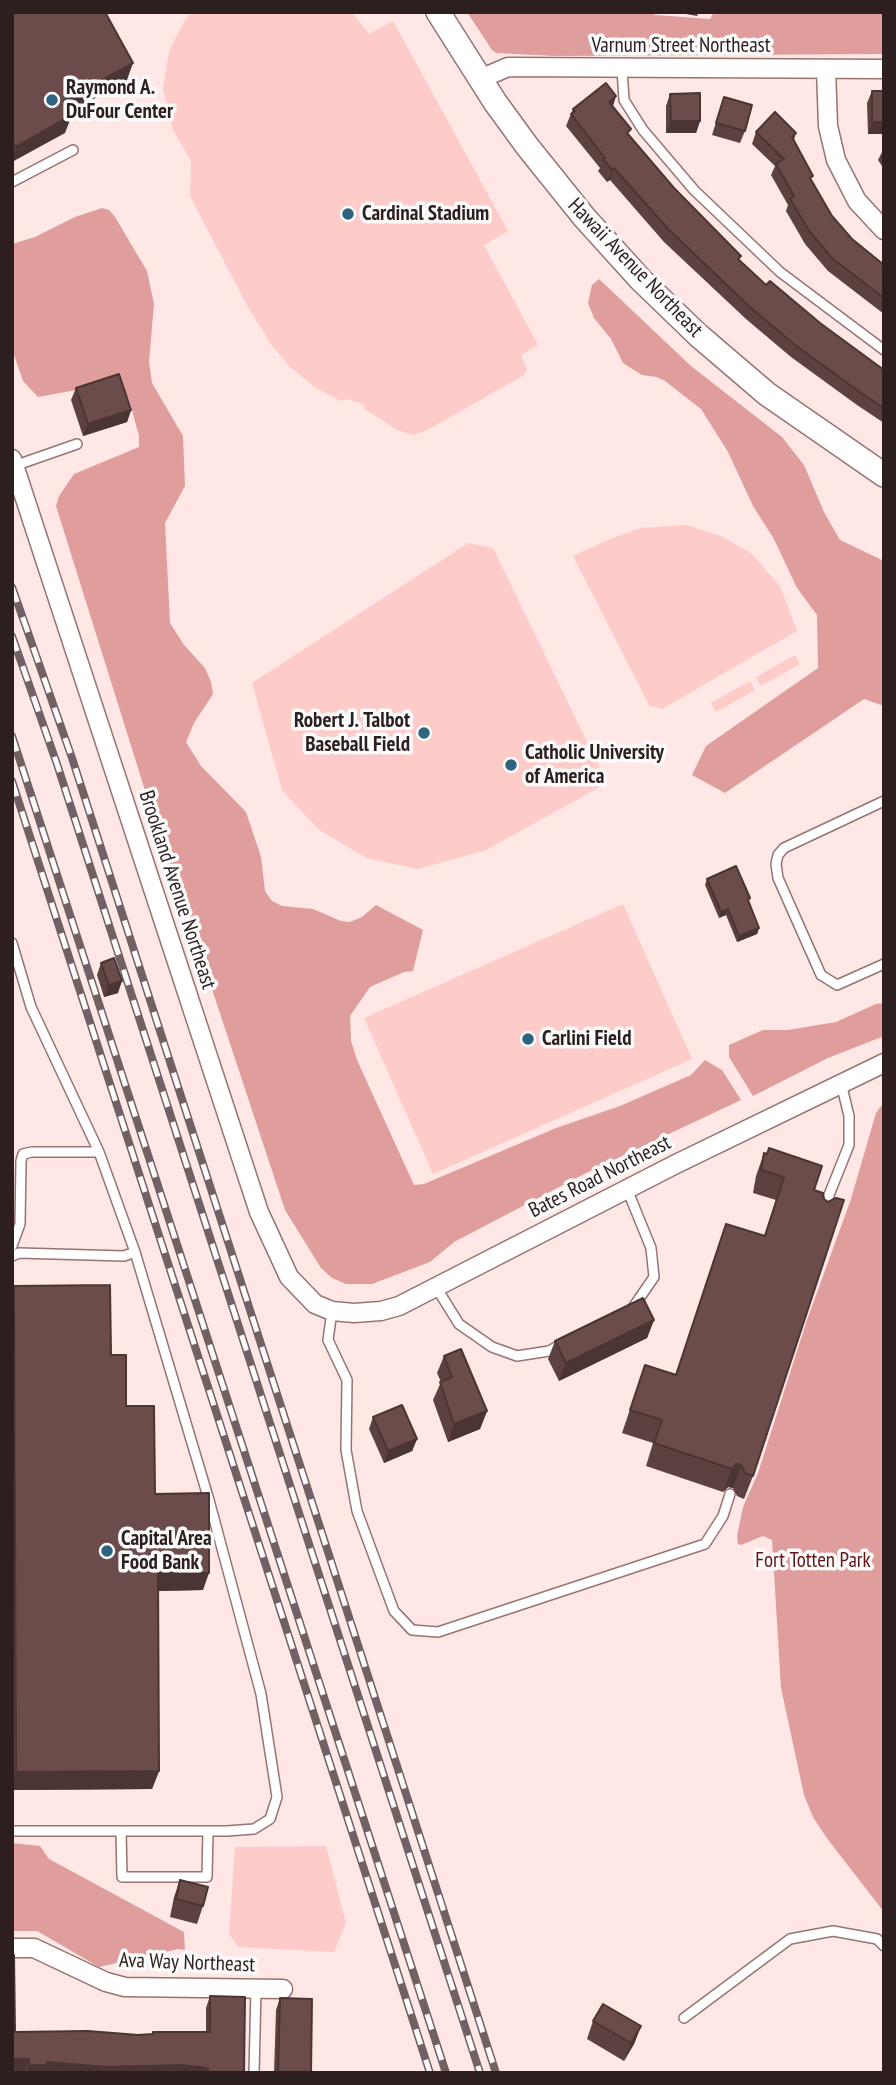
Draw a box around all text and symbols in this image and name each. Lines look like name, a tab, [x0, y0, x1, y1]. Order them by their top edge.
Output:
street label: Varnum Street Northeast	[592, 33, 770, 59]
place label: Raymond A. DuFour Center	[66, 75, 173, 125]
marker: Raymond A. DuFour Center	[44, 92, 60, 108]
street label: Hawaii Avenue Northeast	[562, 193, 708, 343]
place label: Cardinal Stadium	[362, 201, 489, 227]
marker: Cardinal Stadium	[340, 206, 356, 222]
place label: Robert J. Talbot Baseball Field	[294, 708, 410, 758]
marker: Robert J. Talbot Baseball Field	[416, 725, 432, 741]
place label: Catholic University of America	[525, 740, 664, 790]
marker: Catholic University of America	[503, 757, 519, 773]
street label: Brookland Avenue Northeast	[133, 788, 221, 992]
place label: Carlini Field	[542, 1026, 632, 1052]
marker: Carlini Field	[520, 1031, 536, 1047]
street label: Bates Road Northeast	[525, 1130, 675, 1224]
place label: Capital Area Food Bank	[121, 1526, 212, 1576]
marker: Capital Area Food Bank	[99, 1543, 115, 1559]
park label: Fort Totten Park	[755, 1548, 871, 1574]
street label: Ava Way Northeast	[119, 1948, 255, 1978]

